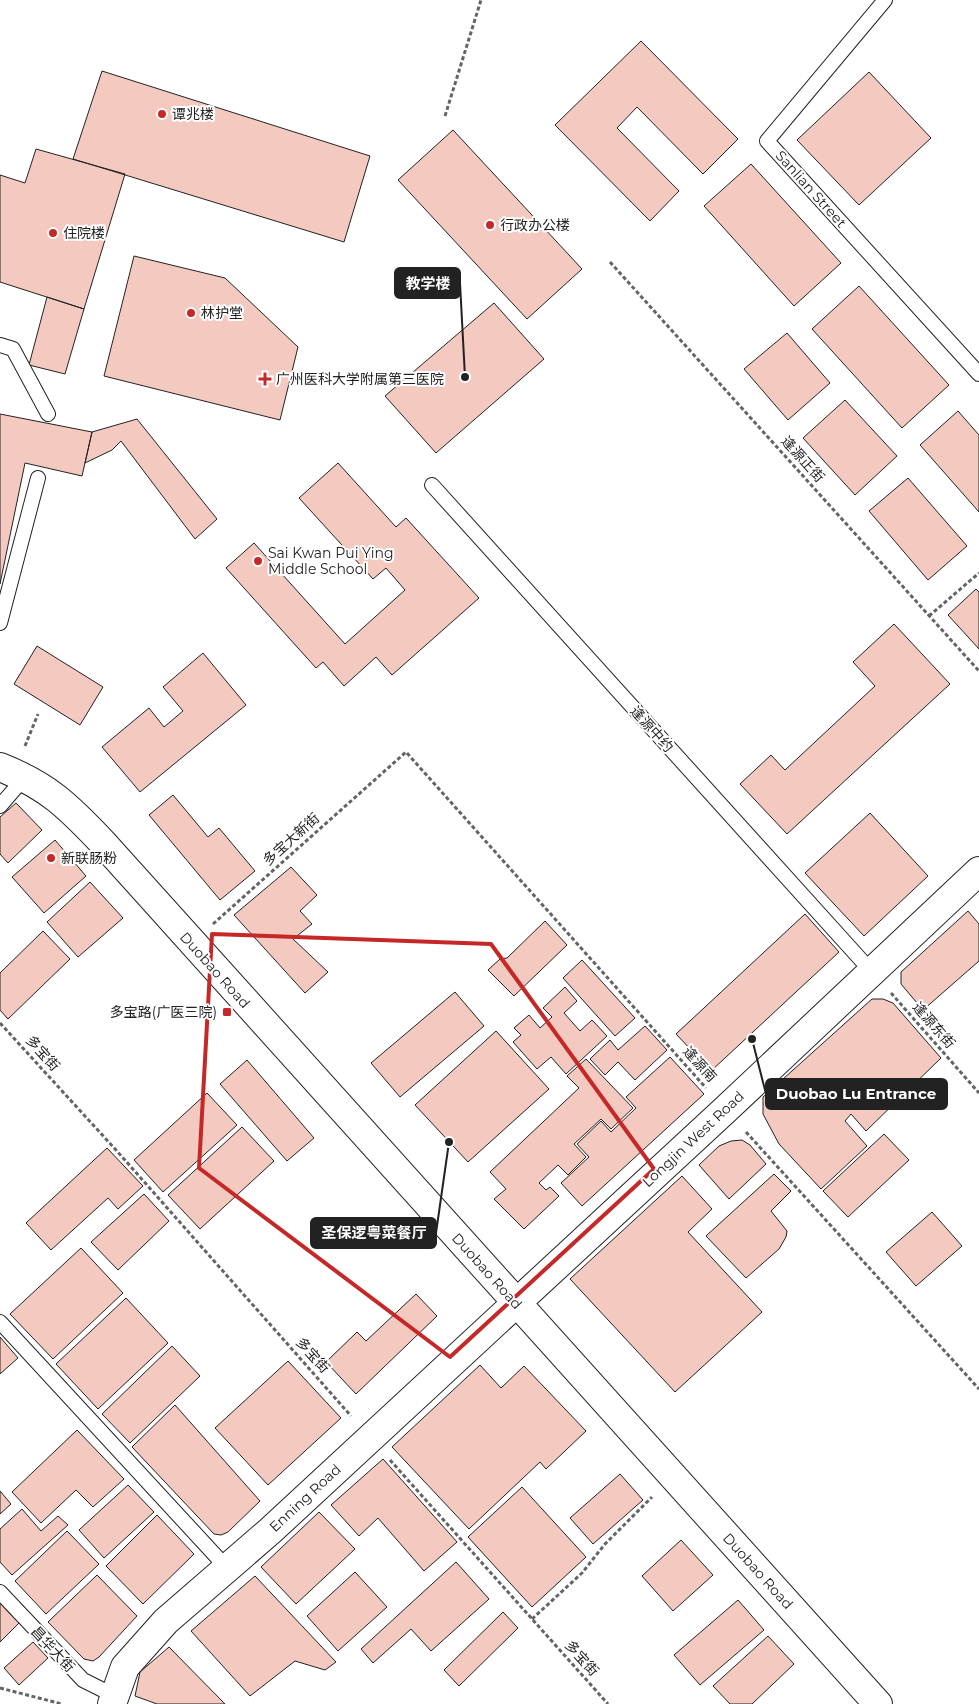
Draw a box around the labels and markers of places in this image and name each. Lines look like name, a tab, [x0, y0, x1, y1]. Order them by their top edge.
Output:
place label: 谭兆楼	[172, 105, 214, 123]
marker: 谭兆楼	[156, 108, 168, 120]
place label: 行政办公楼	[500, 216, 570, 234]
marker: 行政办公楼	[484, 219, 496, 231]
place label: 住院楼	[63, 224, 105, 242]
marker: 住院楼	[47, 227, 59, 239]
callout: 教学楼	[395, 268, 460, 298]
place label: 林护堂	[201, 304, 243, 322]
marker: 林护堂	[185, 307, 197, 319]
place label: 广州医科大学附属第三医院	[276, 370, 444, 388]
marker: 广州医科大学附属第三医院	[258, 372, 272, 386]
place label: Sai Kwan Pui Ying Middle School	[268, 544, 394, 578]
marker: Sai Kwan Pui Ying Middle School	[252, 555, 264, 567]
place label: 新联肠粉	[61, 849, 117, 867]
marker: 新联肠粉	[45, 852, 57, 864]
place label: 多宝路(广医三院)	[110, 1003, 217, 1021]
marker: 多宝路(广医三院)	[221, 1006, 233, 1018]
callout: Duobao Lu Entrance	[766, 1079, 947, 1109]
callout: 圣保逻粤菜餐厅	[311, 1218, 436, 1248]

